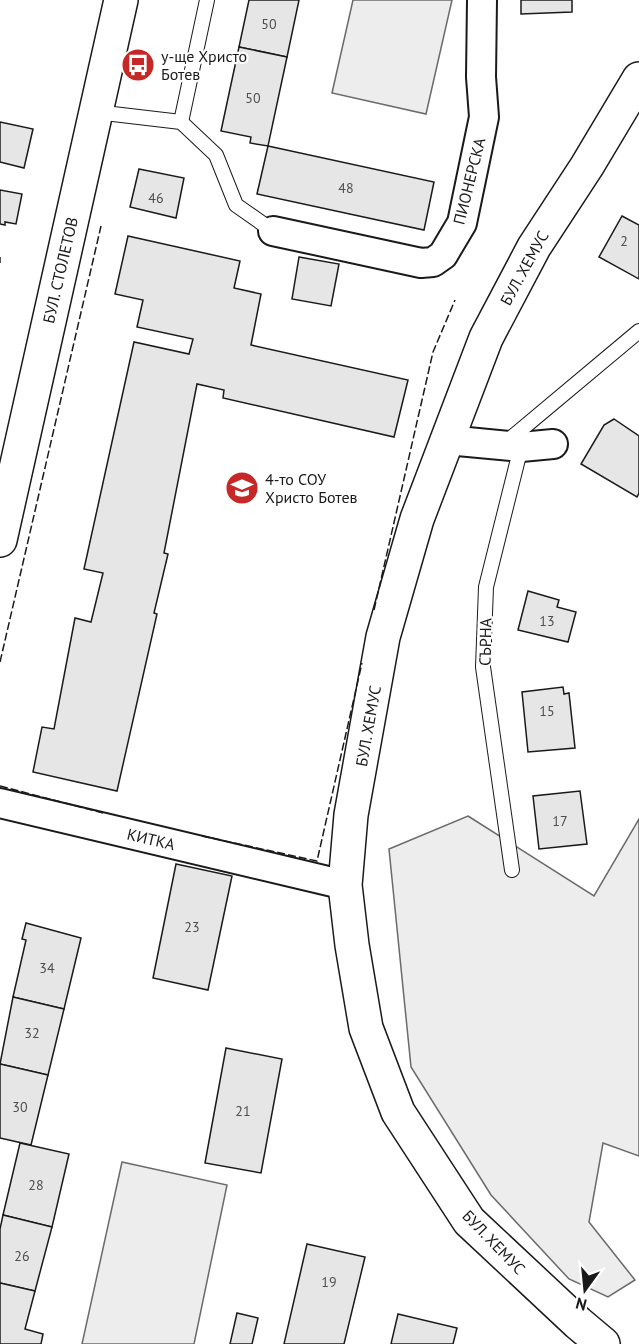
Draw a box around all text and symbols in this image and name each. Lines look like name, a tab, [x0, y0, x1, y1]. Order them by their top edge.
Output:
house number: 50	[261, 15, 277, 33]
place label: у-ще Христо Ботев	[161, 46, 247, 84]
bus stop icon: у-ще Христо Ботев	[120, 47, 156, 83]
house number: 50	[245, 89, 261, 107]
street label: ПИОНЕРСКА	[449, 135, 490, 226]
house number: 48	[338, 179, 354, 197]
house number: 46	[148, 189, 164, 207]
street label: БУЛ. СТОЛЕТОВ	[38, 215, 82, 325]
street label: БУЛ. ХЕМУС	[495, 227, 553, 309]
house number: 2	[620, 232, 628, 250]
place label: 4-то СОУ Христо Ботев	[265, 469, 358, 507]
school or university icon: 4-то СОУ Христо Ботев	[224, 470, 260, 506]
house number: 13	[539, 612, 555, 630]
street label: СЪРНА	[475, 617, 495, 666]
street label: БУЛ. ХЕМУС	[351, 684, 385, 768]
house number: 15	[539, 702, 555, 720]
house number: 17	[552, 812, 568, 830]
street label: КИТКА	[125, 824, 178, 854]
house number: 23	[184, 918, 200, 936]
house number: 34	[39, 959, 55, 977]
house number: 32	[24, 1024, 40, 1042]
house number: 30	[12, 1098, 28, 1116]
house number: 21	[235, 1102, 251, 1120]
house number: 28	[28, 1176, 44, 1194]
street label: БУЛ. ХЕМУС	[458, 1206, 530, 1278]
house number: 26	[14, 1247, 30, 1265]
north arrow	[555, 1260, 615, 1320]
house number: 19	[321, 1273, 337, 1291]
text: N	[573, 1293, 589, 1316]

